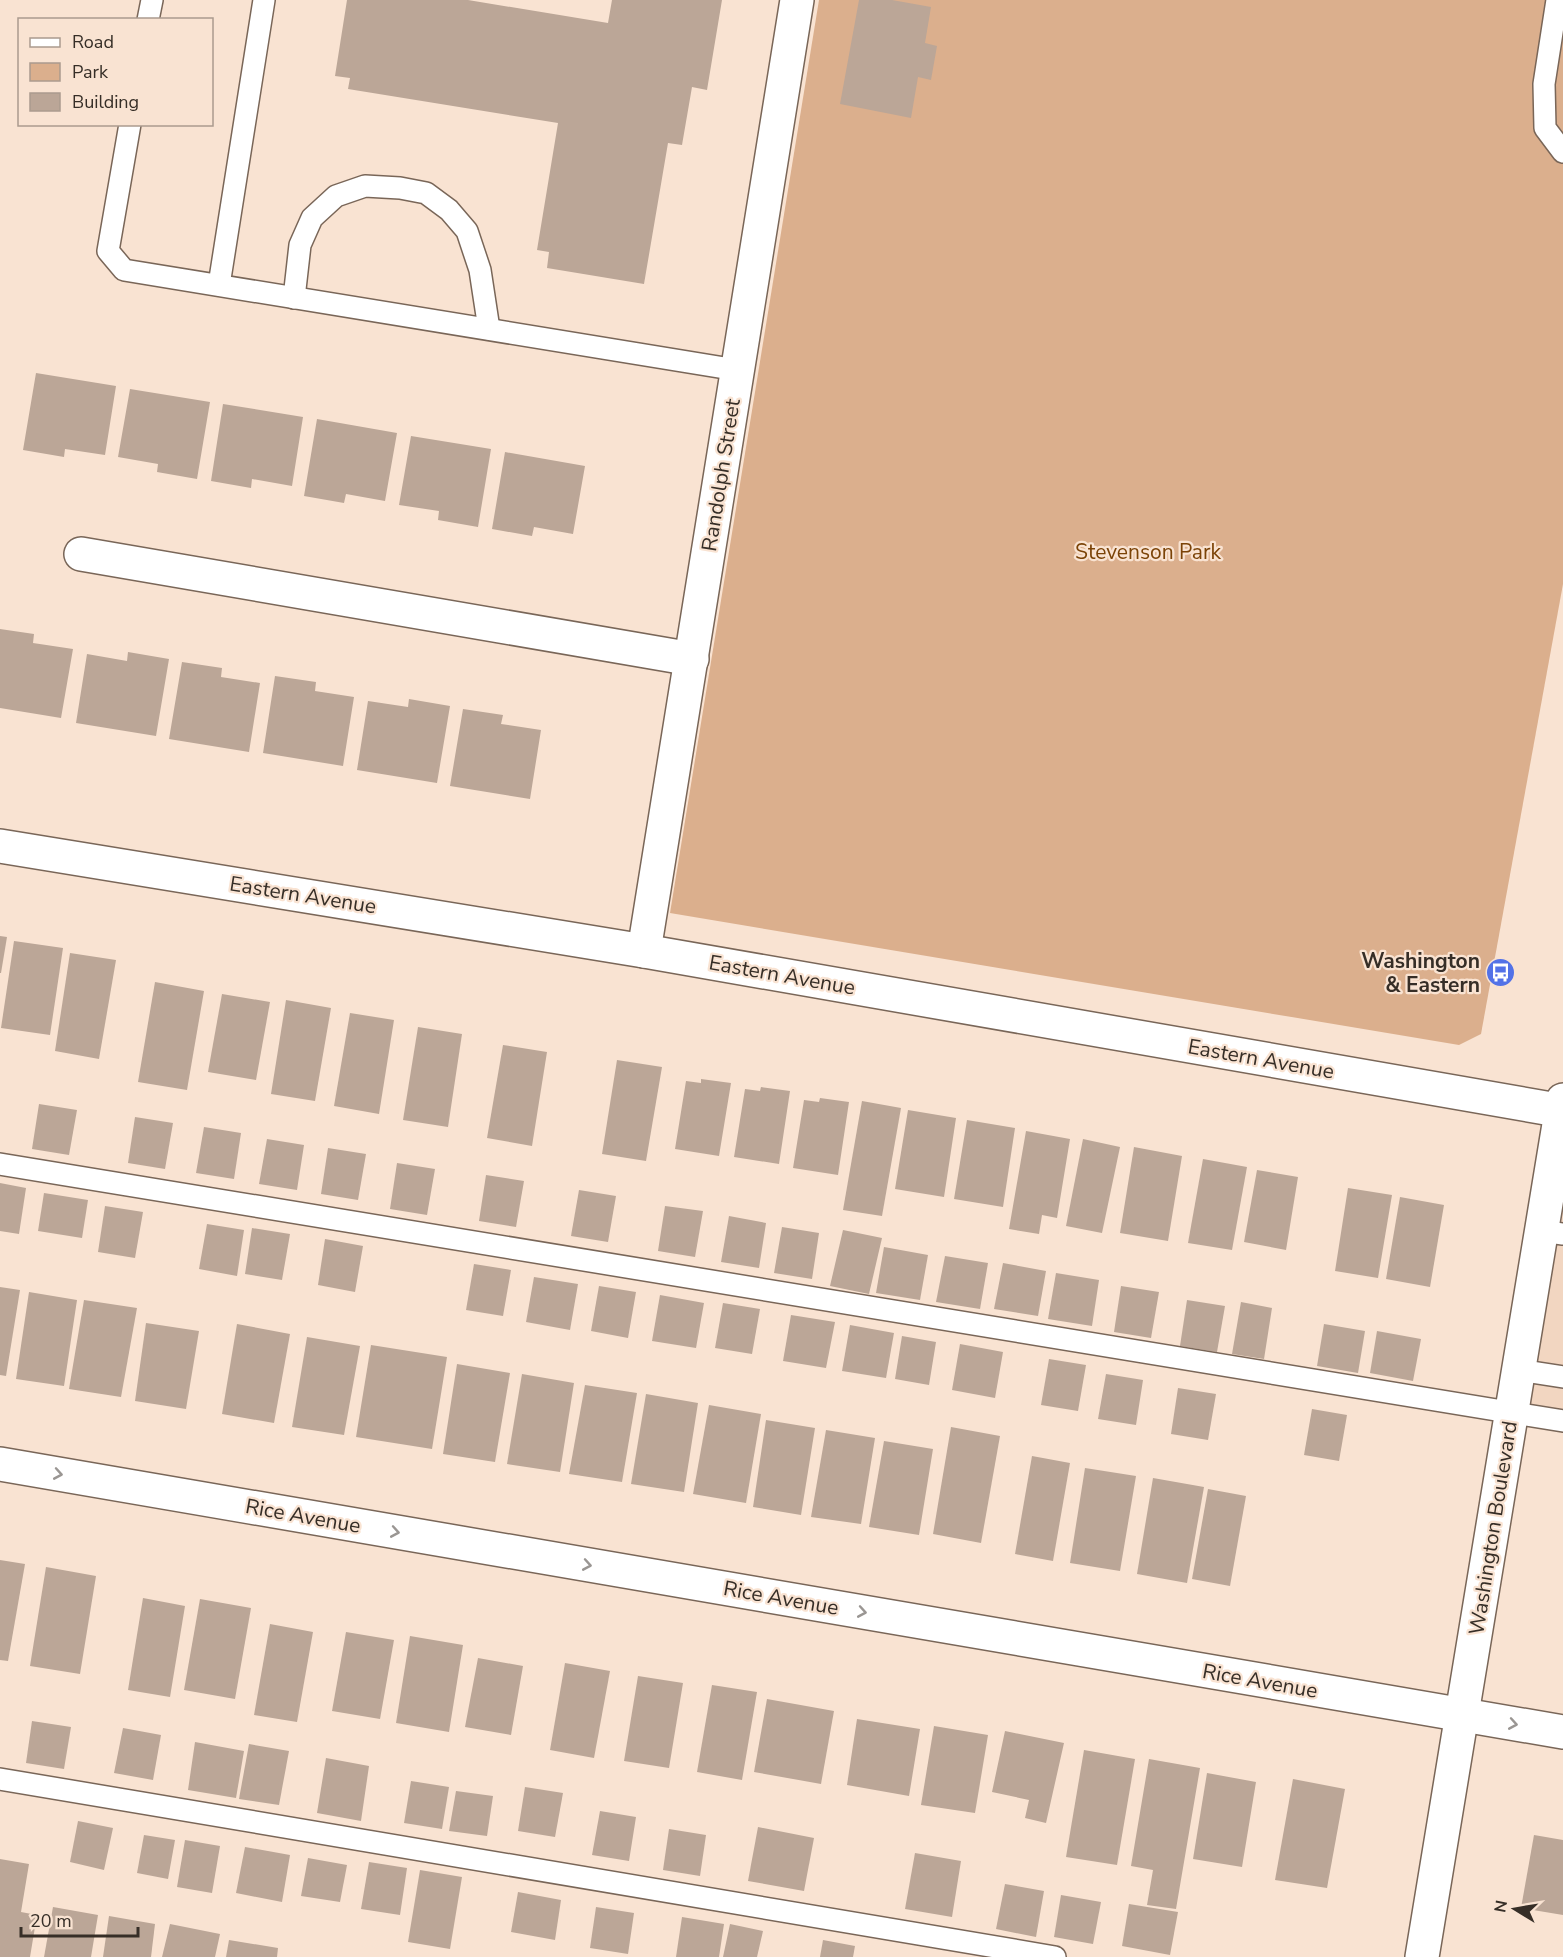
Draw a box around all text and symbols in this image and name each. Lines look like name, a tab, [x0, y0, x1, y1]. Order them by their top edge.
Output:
legend	[18, 18, 213, 126]
text: Road	[72, 30, 114, 54]
text: Park	[72, 60, 109, 84]
text: Building	[72, 90, 139, 114]
street label: Randolph Street	[695, 396, 747, 553]
park label: Stevenson Park	[1075, 538, 1221, 566]
street label: Eastern Avenue	[228, 870, 378, 920]
place label: Washington & Eastern	[1361, 947, 1480, 999]
street label: Eastern Avenue	[707, 948, 857, 1002]
bus stop icon: Washington & Eastern	[1485, 957, 1517, 989]
street label: Eastern Avenue	[1186, 1032, 1336, 1086]
street label: Washington Boulevard	[1462, 1419, 1524, 1637]
one-way arrow	[53, 1467, 62, 1479]
street label: Rice Avenue	[243, 1492, 363, 1540]
one-way arrow	[390, 1525, 399, 1537]
one-way arrow	[582, 1558, 592, 1570]
street label: Rice Avenue	[721, 1574, 841, 1622]
one-way arrow	[856, 1605, 866, 1618]
street label: Rice Avenue	[1200, 1657, 1320, 1705]
one-way arrow	[1507, 1717, 1517, 1730]
north arrow	[1485, 1879, 1545, 1939]
text: N	[1489, 1898, 1513, 1914]
scale bar	[21, 1900, 138, 1938]
text: 20 m	[30, 1909, 72, 1933]

